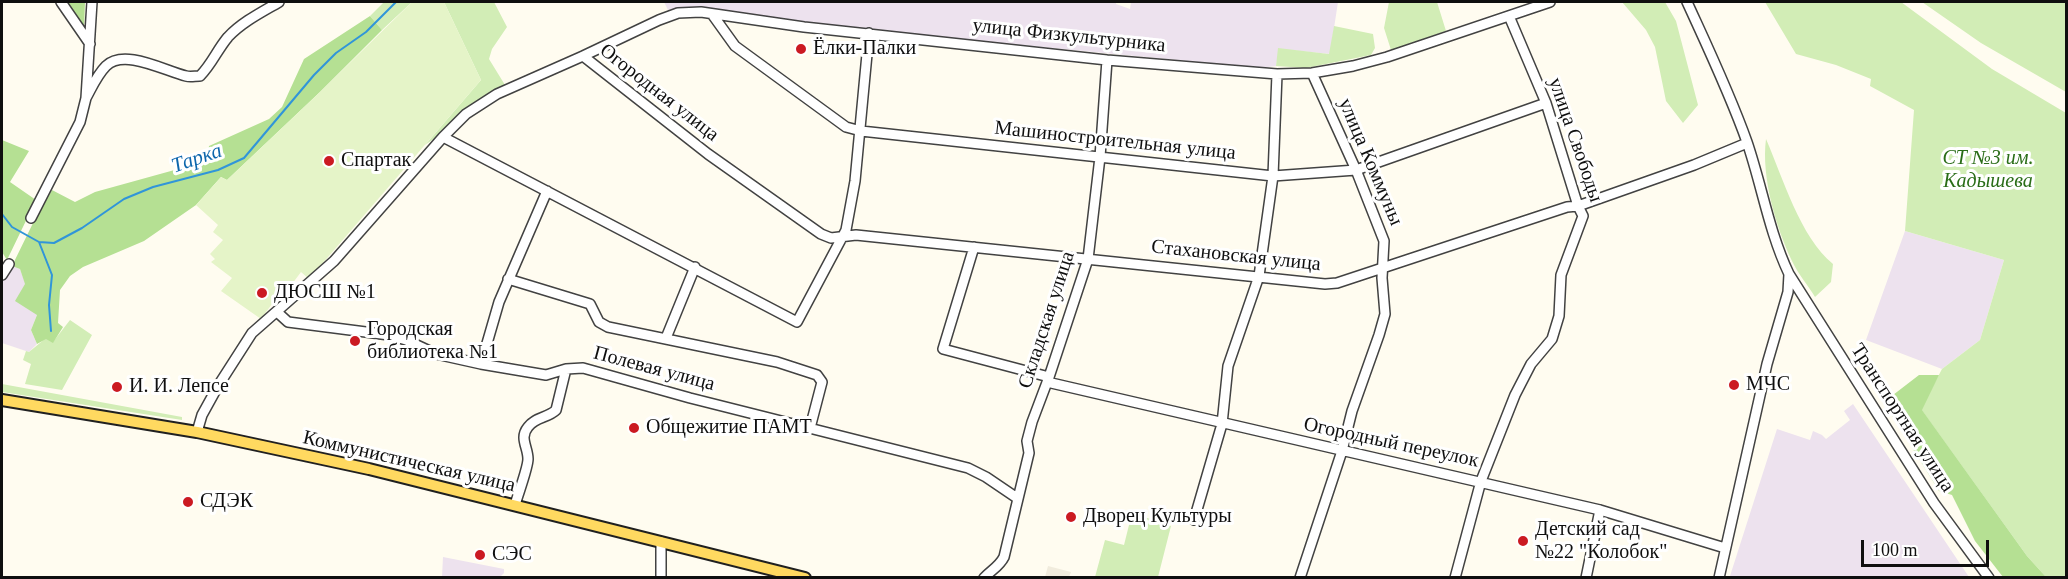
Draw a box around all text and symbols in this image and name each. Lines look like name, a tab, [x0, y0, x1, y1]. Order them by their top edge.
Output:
street label: улица Физкультурника	[971, 14, 1167, 58]
place label: Ёлки-Палки	[813, 37, 916, 61]
street label: Огородная улица	[595, 39, 723, 147]
marker: Ёлки-Палки	[794, 42, 808, 56]
street label: улица Свободы	[1542, 75, 1608, 205]
street label: улица Коммуны	[1332, 95, 1408, 229]
street label: Машиностроительная улица	[993, 116, 1237, 166]
water label: Тарка	[168, 139, 226, 179]
park label: СТ №3 им. Кадышева	[1942, 147, 2034, 194]
place label: Спартак	[341, 149, 411, 173]
marker: Спартак	[322, 154, 336, 168]
street label: Стахановская улица	[1150, 235, 1322, 277]
street label: Складская улица	[1014, 248, 1080, 392]
place label: ДЮСШ №1	[274, 281, 376, 305]
marker: ДЮСШ №1	[255, 286, 269, 300]
place label: Городская библиотека №1	[367, 318, 498, 365]
marker: Городская библиотека №1	[348, 334, 362, 348]
street label: Транспортная улица	[1845, 339, 1959, 497]
street label: Полевая улица	[591, 341, 717, 397]
place label: МЧС	[1746, 373, 1790, 397]
place label: И. И. Лепсе	[129, 375, 229, 399]
marker: МЧС	[1727, 378, 1741, 392]
marker: И. И. Лепсе	[110, 380, 124, 394]
street label: Огородный переулок	[1301, 413, 1481, 473]
place label: Общежитие ПАМТ	[646, 416, 812, 440]
marker: Общежитие ПАМТ	[627, 421, 641, 435]
street label: Коммунистическая улица	[300, 426, 518, 498]
place label: СДЭК	[200, 490, 253, 514]
marker: СДЭК	[181, 495, 195, 509]
place label: Дворец Культуры	[1083, 505, 1232, 529]
marker: Дворец Культуры	[1064, 510, 1078, 524]
place label: Детский сад №22 "Колобок"	[1535, 518, 1667, 565]
scale bar	[1864, 528, 1992, 566]
marker: Детский сад №22 "Колобок"	[1516, 534, 1530, 548]
text: 100 m	[1872, 540, 1918, 560]
place label: СЭС	[492, 543, 532, 567]
marker: СЭС	[473, 548, 487, 562]

